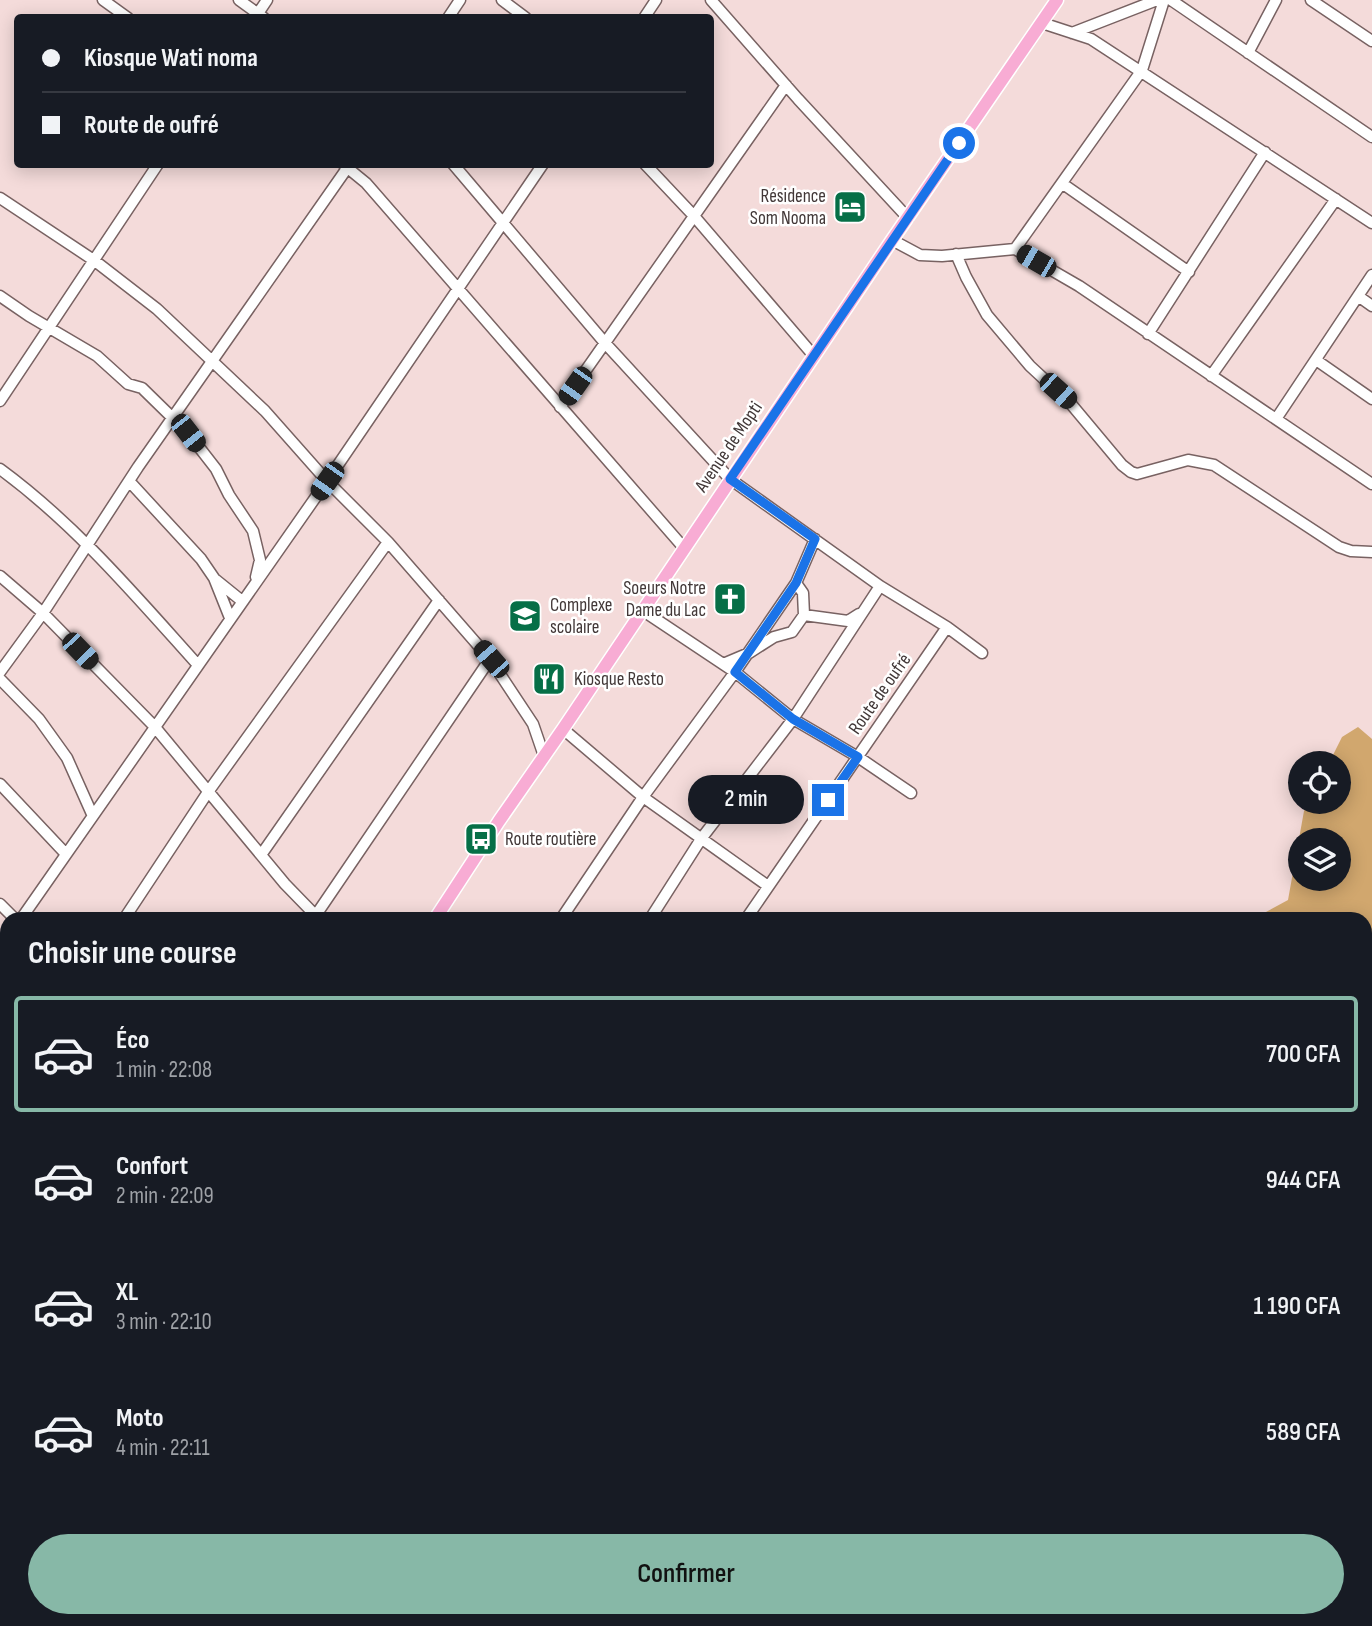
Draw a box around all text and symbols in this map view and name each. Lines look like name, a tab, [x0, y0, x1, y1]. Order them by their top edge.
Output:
text: Kiosque Wati noma	[84, 43, 258, 74]
text: Route de oufré	[84, 110, 219, 141]
route start	[943, 127, 975, 159]
place label: Résidence Som Nooma	[750, 185, 826, 230]
hotel icon: Résidence Som Nooma	[831, 188, 869, 226]
car	[1013, 241, 1060, 281]
car	[555, 363, 596, 409]
car	[1036, 369, 1081, 413]
street label: Avenue de Mopti	[690, 397, 768, 498]
car	[167, 410, 210, 456]
car	[307, 458, 348, 504]
place label: Soeurs Notre Dame du Lac	[623, 577, 706, 622]
church icon: Soeurs Notre Dame du Lac	[711, 580, 749, 618]
place label: Complexe scolaire	[550, 594, 612, 639]
school or university icon: Complexe scolaire	[506, 597, 544, 635]
car	[58, 629, 103, 673]
car	[470, 636, 513, 682]
street label: Route de oufré	[844, 649, 916, 739]
restaurant icon: Kiosque Resto	[530, 660, 568, 698]
place label: Kiosque Resto	[574, 668, 664, 691]
map controls	[1288, 751, 1351, 891]
button: locate	[1288, 751, 1351, 814]
callout: 2 min	[688, 776, 804, 824]
route end	[812, 784, 844, 816]
text: 2 min	[724, 785, 768, 813]
bus stop icon: Route routière	[462, 820, 500, 858]
place label: Route routière	[505, 828, 596, 851]
button: layers	[1288, 828, 1351, 891]
text: Choisir une course	[28, 934, 237, 973]
icon: car	[32, 1023, 95, 1086]
text: Éco	[116, 1025, 149, 1056]
text: 700 CFA	[1266, 1039, 1340, 1070]
text: 1 min · 22:08	[116, 1056, 212, 1084]
icon: car	[32, 1149, 95, 1212]
text: Confort	[116, 1151, 188, 1182]
text: 944 CFA	[1266, 1165, 1340, 1196]
text: 2 min · 22:09	[116, 1182, 214, 1210]
icon: car	[32, 1275, 95, 1338]
text: XL	[116, 1277, 138, 1308]
text: 1 190 CFA	[1253, 1291, 1340, 1322]
text: 3 min · 22:10	[116, 1308, 212, 1336]
icon: car	[32, 1401, 95, 1464]
text: Moto	[116, 1403, 164, 1434]
text: 589 CFA	[1266, 1417, 1340, 1448]
text: 4 min · 22:11	[116, 1434, 209, 1462]
button: Confirmer	[28, 1534, 1344, 1614]

